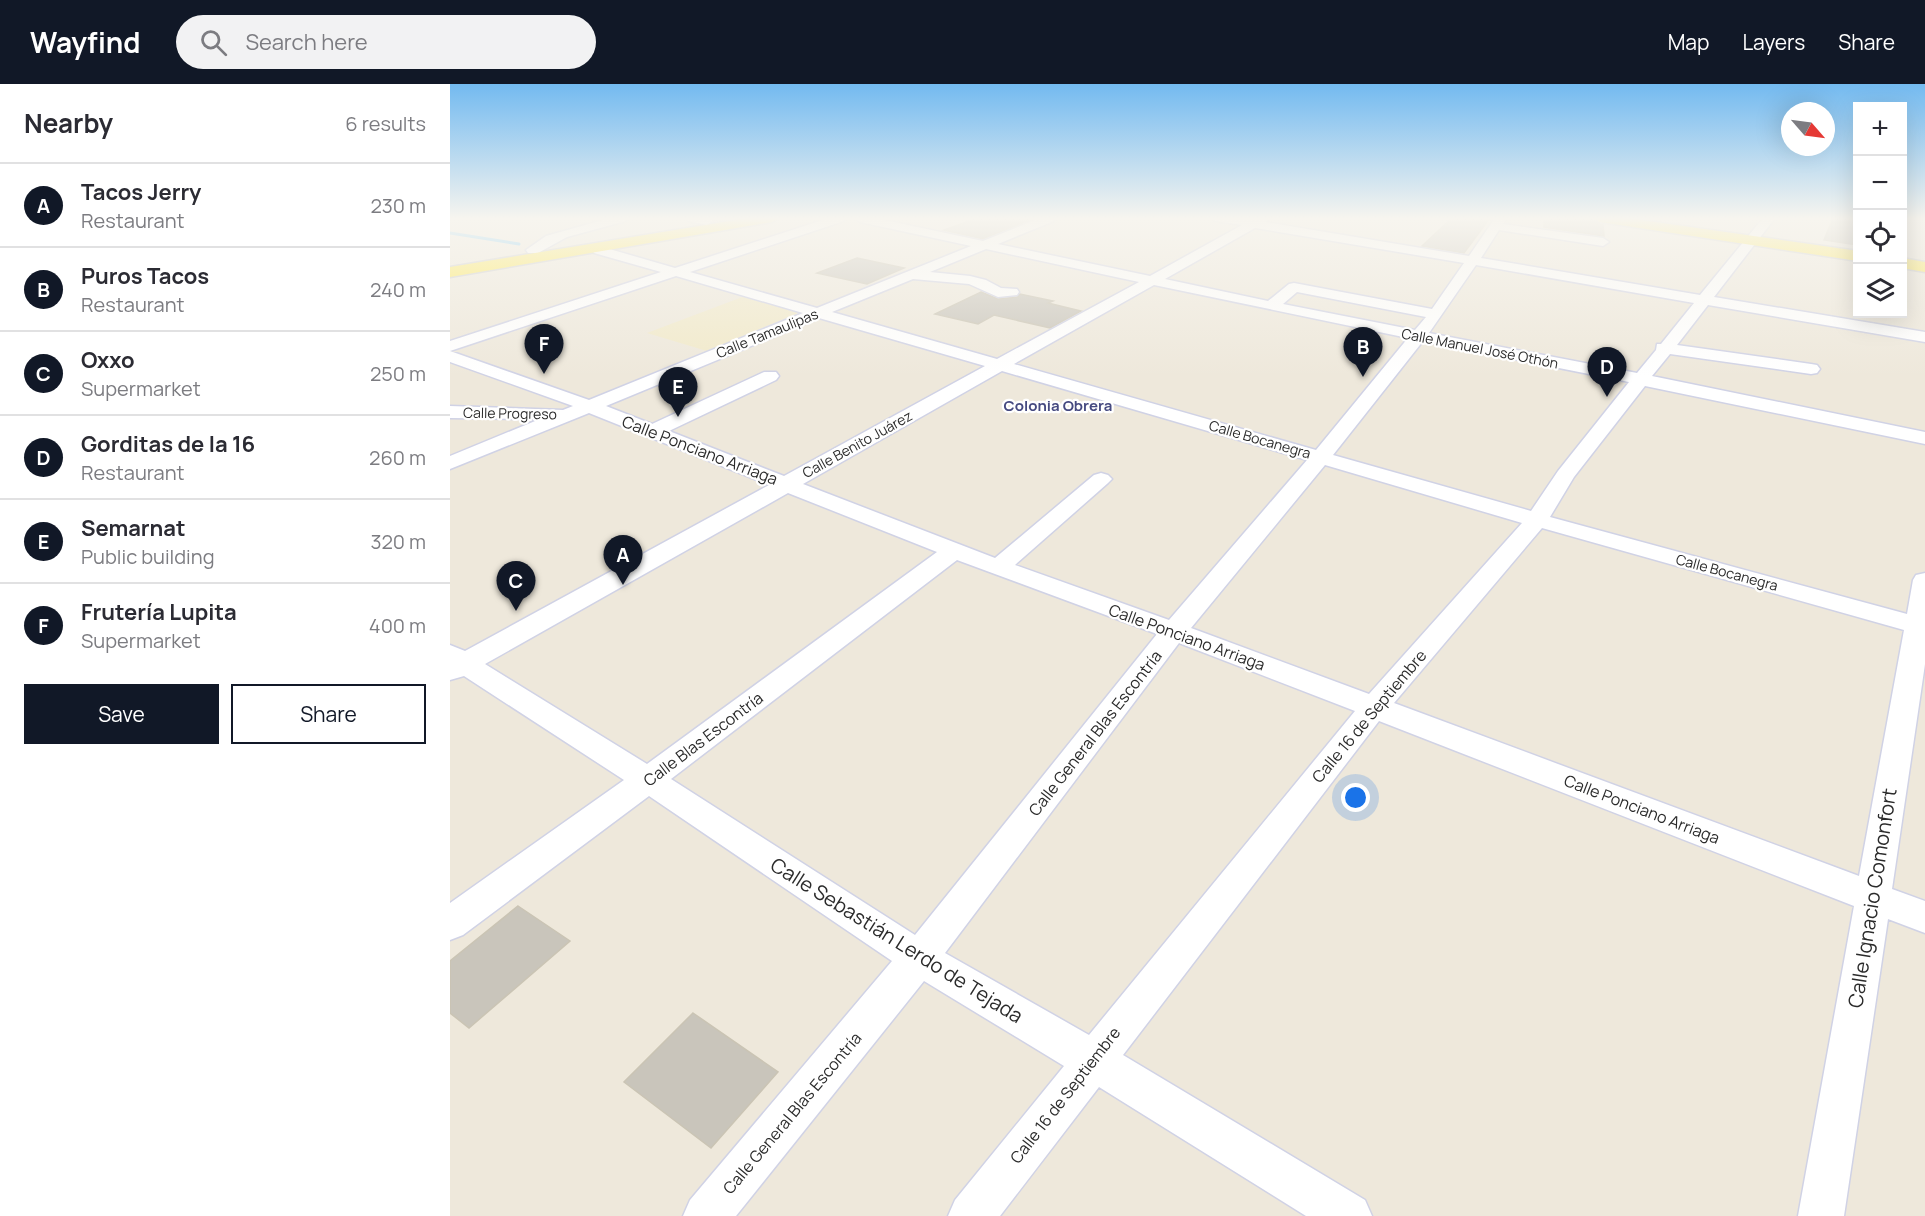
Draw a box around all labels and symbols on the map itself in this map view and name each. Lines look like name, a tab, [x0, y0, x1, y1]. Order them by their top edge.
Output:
north arrow	[1781, 102, 1835, 156]
street label: Calle Tamaulipas	[713, 304, 821, 362]
street label: Calle Manuel José Othón	[1400, 323, 1560, 373]
pin: F	[524, 324, 563, 374]
pin: B	[1344, 328, 1382, 377]
pin: D	[1588, 348, 1626, 397]
pin: E	[658, 368, 698, 417]
district label: Colonia Obrera	[1004, 395, 1112, 416]
street label: Calle Progreso	[463, 403, 557, 423]
street label: Calle Benito Juárez	[799, 406, 915, 482]
street label: Calle Ponciano Arriaga	[619, 410, 781, 490]
street label: Calle Bocanegra	[1207, 415, 1313, 463]
pin: A	[604, 536, 642, 585]
street label: Calle Bocanegra	[1674, 549, 1780, 595]
pin: C	[496, 562, 536, 611]
street label: Calle Ponciano Arriaga	[1106, 598, 1268, 676]
street label: Calle 16 de Septiembre	[1307, 645, 1431, 787]
street label: Calle General Blas Escontría	[1023, 646, 1167, 820]
street label: Calle Blas Escontría	[639, 687, 767, 791]
street label: Calle Ponciano Arriaga	[1561, 769, 1723, 849]
your location	[1341, 783, 1370, 812]
street label: Calle Ignacio Comonfort	[1841, 786, 1903, 1010]
street label: Calle Sebastián Lerdo de Tejada	[766, 851, 1028, 1029]
street label: Calle 16 de Septiembre	[1005, 1022, 1125, 1168]
street label: Calle General Blas Escontría	[718, 1027, 866, 1199]

